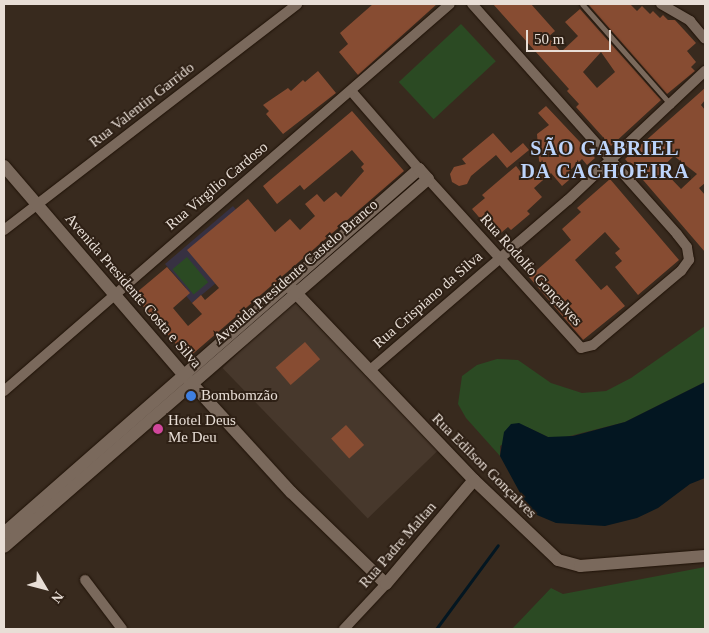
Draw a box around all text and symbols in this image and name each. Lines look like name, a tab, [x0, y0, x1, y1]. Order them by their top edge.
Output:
scale bar	[529, 20, 614, 52]
text: 50 m	[534, 31, 564, 47]
street label: Rua Valentin Garrido	[86, 58, 198, 152]
district label: SÃO GABRIEL DA CACHOEIRA	[518, 137, 692, 184]
street label: Rua Virgilio Cardoso	[162, 138, 272, 234]
street label: Avenida Presidente Castelo Branco	[210, 196, 382, 348]
street label: Avenida Presidente Costa e Silva	[61, 210, 205, 372]
street label: Rua Rodolfo Gonçalves	[476, 210, 586, 330]
street label: Rua Crispiano da Silva	[370, 248, 486, 352]
place label: Bombomzão	[201, 387, 278, 405]
marker: Bombomzão	[185, 390, 197, 402]
street label: Rua Edilson Gonçalves	[428, 410, 540, 522]
place label: Hotel Deus Me Deu	[168, 411, 236, 446]
marker: Hotel Deus Me Deu	[152, 423, 164, 435]
street label: Rua Padre Maltan	[356, 498, 440, 592]
north arrow	[20, 563, 70, 613]
text: N	[48, 589, 66, 606]

